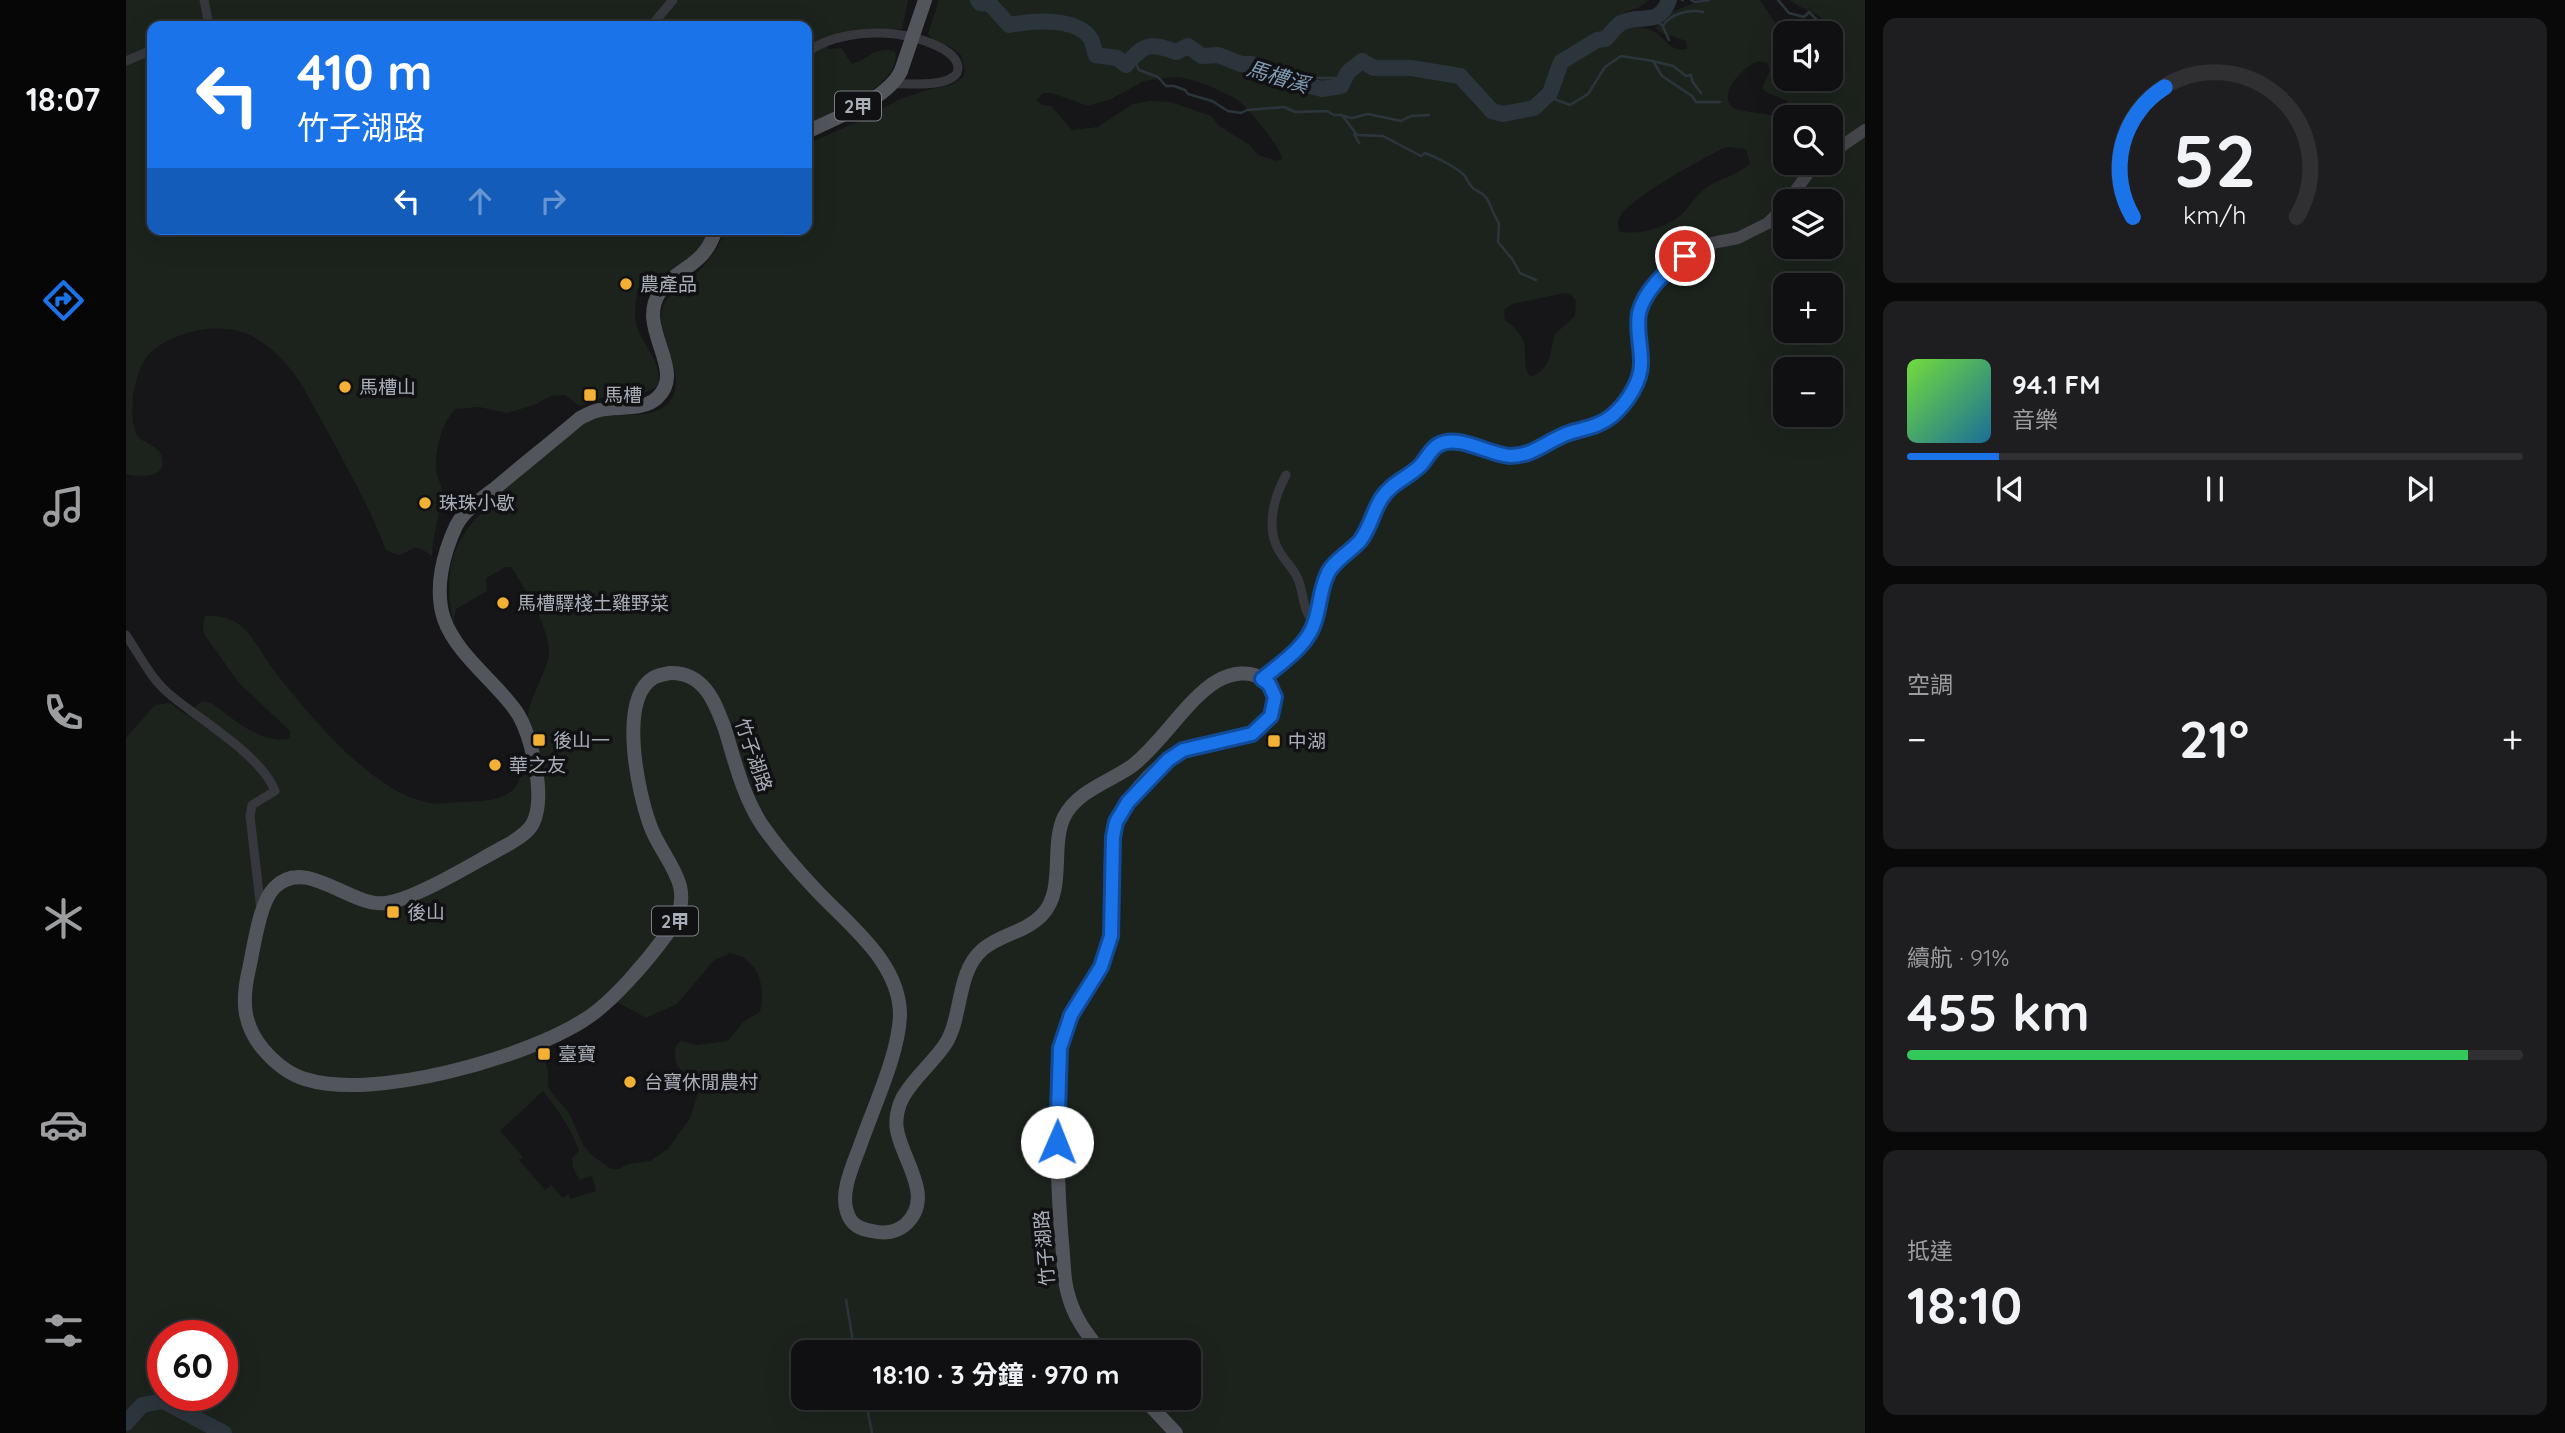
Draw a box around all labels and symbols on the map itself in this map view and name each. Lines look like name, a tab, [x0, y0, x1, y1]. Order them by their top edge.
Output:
water label: 馬槽溪	[1244, 54, 1315, 99]
road number: 2甲	[835, 92, 881, 120]
pin	[1655, 226, 1715, 286]
place label: 農產品	[640, 272, 697, 296]
marker: 農產品	[618, 276, 634, 292]
place label: 馬槽山	[359, 375, 416, 399]
marker: 馬槽山	[337, 379, 353, 395]
place label: 馬槽	[604, 383, 642, 407]
marker: 馬槽	[582, 387, 598, 403]
place label: 珠珠小歇	[439, 491, 515, 515]
marker: 珠珠小歇	[417, 495, 433, 511]
place label: 馬槽驛棧土雞野菜	[517, 591, 669, 615]
marker: 馬槽驛棧土雞野菜	[495, 595, 511, 611]
street label: 竹子湖路	[730, 715, 778, 795]
place label: 後山一	[553, 728, 610, 752]
place label: 中湖	[1288, 729, 1326, 753]
marker: 後山一	[531, 732, 547, 748]
marker: 中湖	[1266, 733, 1282, 749]
place label: 華之友	[509, 753, 566, 777]
marker: 華之友	[487, 757, 503, 773]
place label: 後山	[407, 900, 445, 924]
marker: 後山	[385, 904, 401, 920]
road number: 2甲	[652, 906, 698, 936]
place label: 臺寶	[558, 1042, 596, 1066]
marker: 臺寶	[536, 1046, 552, 1062]
place label: 台寶休閒農村	[644, 1070, 758, 1094]
marker: 台寶休閒農村	[622, 1074, 638, 1090]
position arrow	[1020, 1105, 1094, 1179]
street label: 竹子湖路	[1029, 1209, 1059, 1287]
speed limit sign: 60	[147, 1320, 238, 1411]

